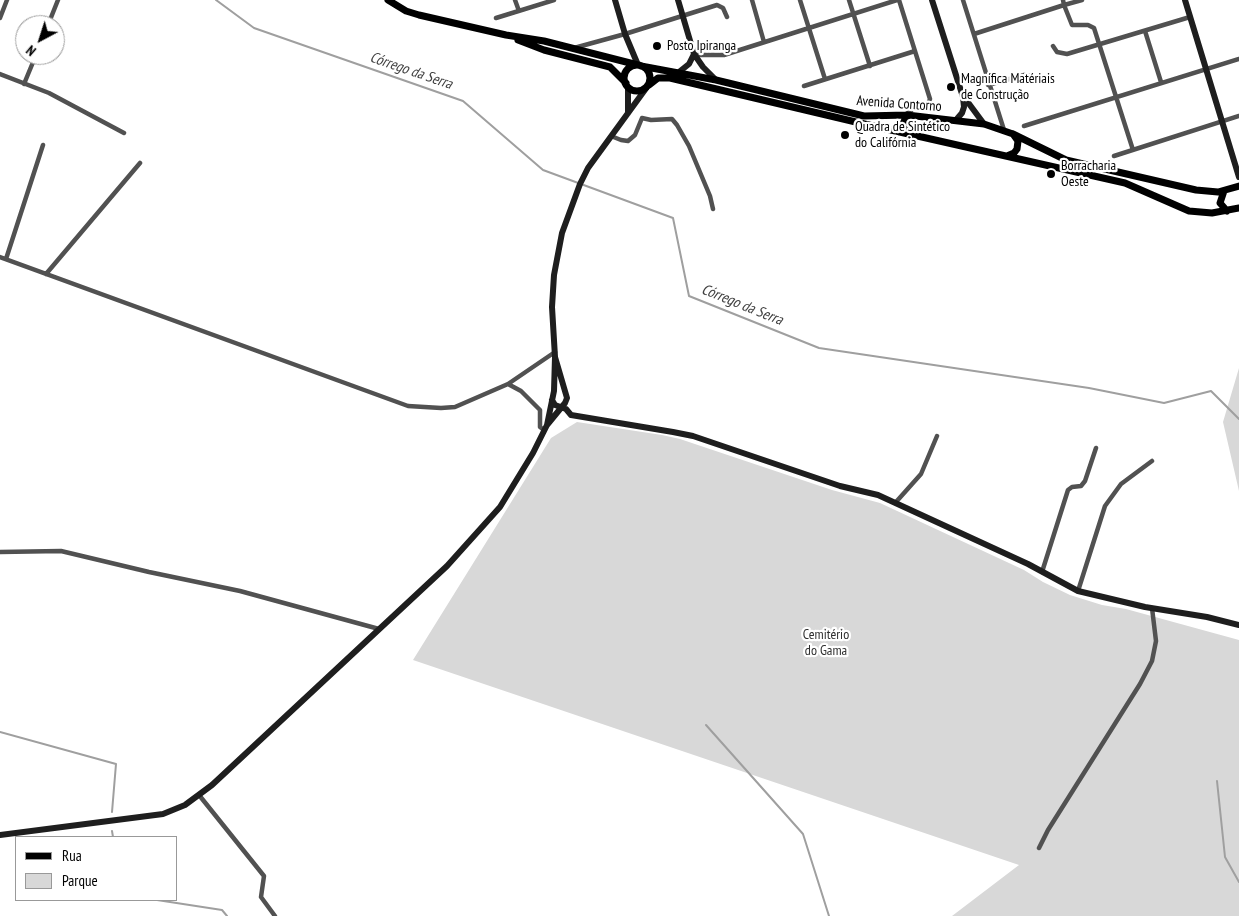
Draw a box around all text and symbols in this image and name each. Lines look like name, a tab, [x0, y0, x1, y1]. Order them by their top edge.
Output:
north arrow	[15, 15, 65, 65]
place label: Posto Ipiranga	[667, 38, 736, 54]
marker: Posto Ipiranga	[651, 40, 663, 52]
text: N	[22, 41, 40, 60]
water label: Córrego da Serra	[367, 49, 455, 93]
place label: Magnífica Matériais de Construção	[961, 71, 1055, 104]
marker: Magnífica Matériais de Construção	[945, 81, 957, 93]
street label: Avenida Contorno	[856, 93, 942, 115]
place label: Quadra de Sintético do Califórnia	[855, 119, 950, 152]
marker: Quadra de Sintético do Califórnia	[839, 129, 851, 141]
place label: Borracharia Oeste	[1061, 158, 1116, 190]
marker: Borracharia Oeste	[1045, 168, 1057, 180]
water label: Córrego da Serra	[699, 281, 785, 329]
park label: Cemitério do Gama	[803, 627, 849, 660]
legend	[15, 836, 178, 901]
text: Rua	[62, 846, 82, 865]
text: Parque	[62, 871, 98, 890]

